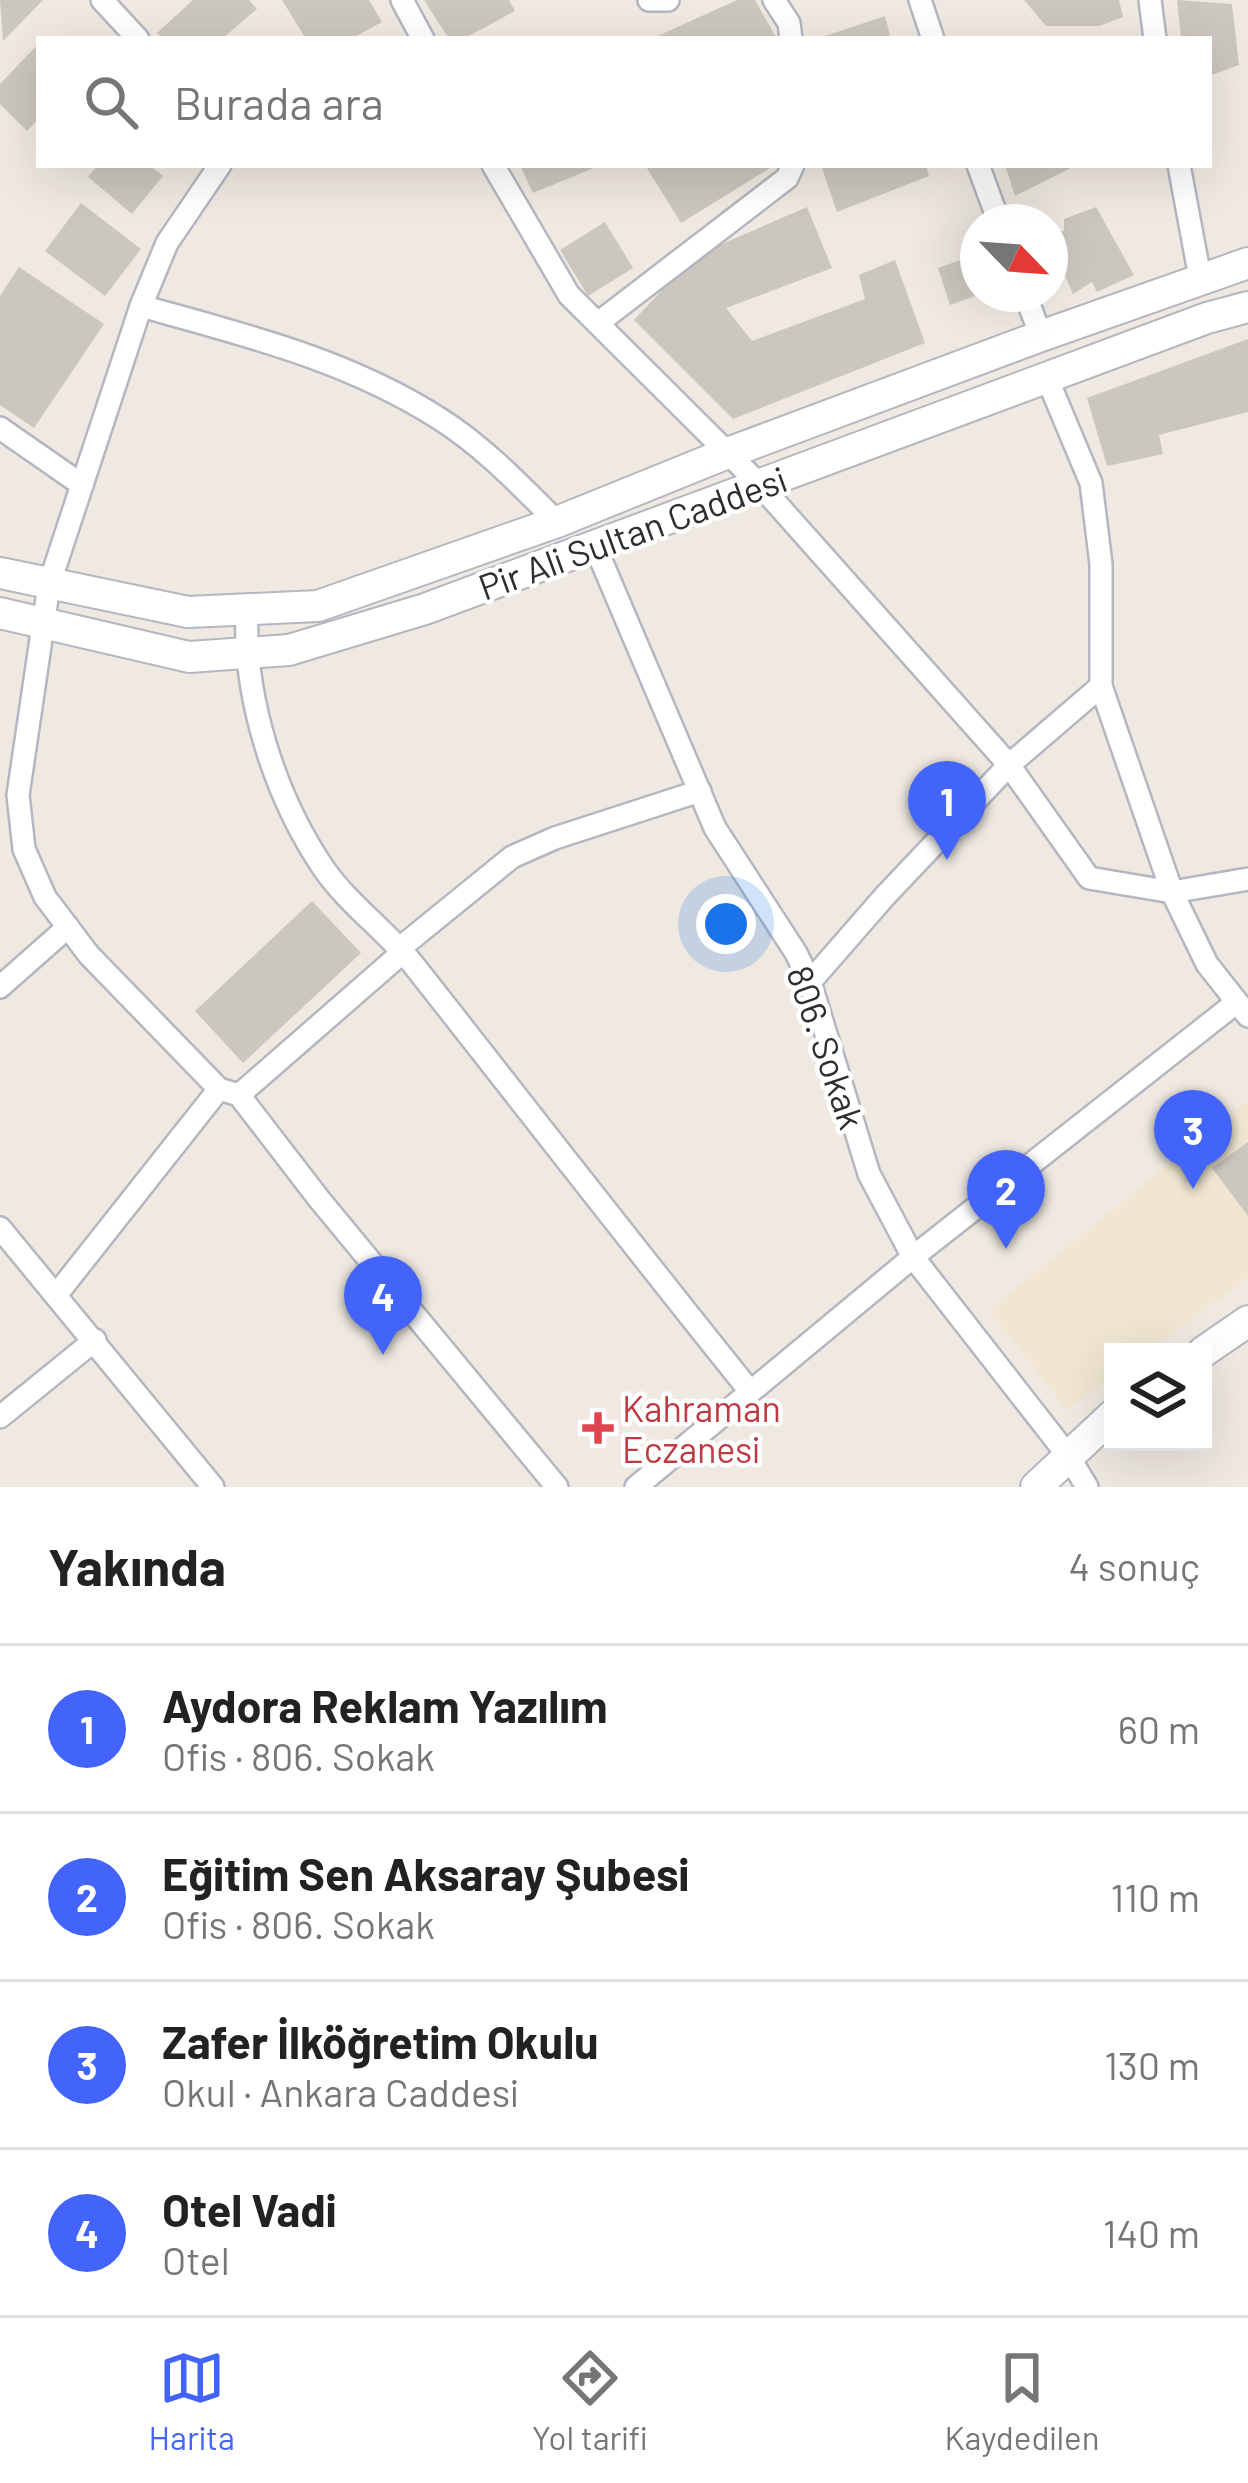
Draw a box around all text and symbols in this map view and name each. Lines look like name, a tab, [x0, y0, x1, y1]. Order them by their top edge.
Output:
search box	[36, 36, 1212, 168]
icon: search	[78, 69, 144, 135]
text: Burada ara	[174, 75, 384, 129]
north arrow	[960, 204, 1068, 312]
street label: Pir Ali Sultan Caddesi	[472, 456, 792, 608]
pin: 1	[908, 761, 986, 860]
your location	[696, 894, 756, 954]
street label: 806. Sokak	[779, 960, 875, 1134]
pin: 3	[1154, 1090, 1232, 1189]
pin: 2	[967, 1150, 1045, 1249]
pin: 4	[344, 1256, 422, 1355]
map controls	[1104, 1343, 1212, 1451]
button: layers	[1104, 1343, 1212, 1451]
place label: Kahraman Eczanesi	[622, 1386, 781, 1470]
marker: Kahraman Eczanesi	[585, 1415, 611, 1441]
text: Yakında	[48, 1535, 226, 1596]
text: 4 sonuç	[1068, 1542, 1200, 1589]
text: Aydora Reklam Yazılım	[162, 1678, 608, 1732]
text: 1	[80, 1705, 94, 1752]
text: 60 m	[1118, 1705, 1200, 1752]
text: Ofis · 806. Sokak	[162, 1732, 435, 1779]
text: Eğitim Sen Aksaray Şubesi	[162, 1846, 689, 1900]
text: 2	[76, 1873, 98, 1920]
text: 110 m	[1110, 1873, 1200, 1920]
text: Ofis · 806. Sokak	[162, 1900, 435, 1947]
text: Zafer İlköğretim Okulu	[162, 2014, 599, 2068]
text: 3	[76, 2041, 98, 2088]
text: 130 m	[1104, 2041, 1200, 2088]
text: Okul · Ankara Caddesi	[162, 2068, 518, 2115]
text: Otel Vadi	[162, 2182, 336, 2236]
text: 4	[75, 2209, 99, 2256]
text: 140 m	[1103, 2209, 1200, 2256]
text: Otel	[162, 2236, 230, 2283]
tab: Harita	[149, 2345, 235, 2457]
tab: Yol tarifi	[532, 2345, 647, 2457]
tab: Kaydedilen	[944, 2345, 1099, 2457]

